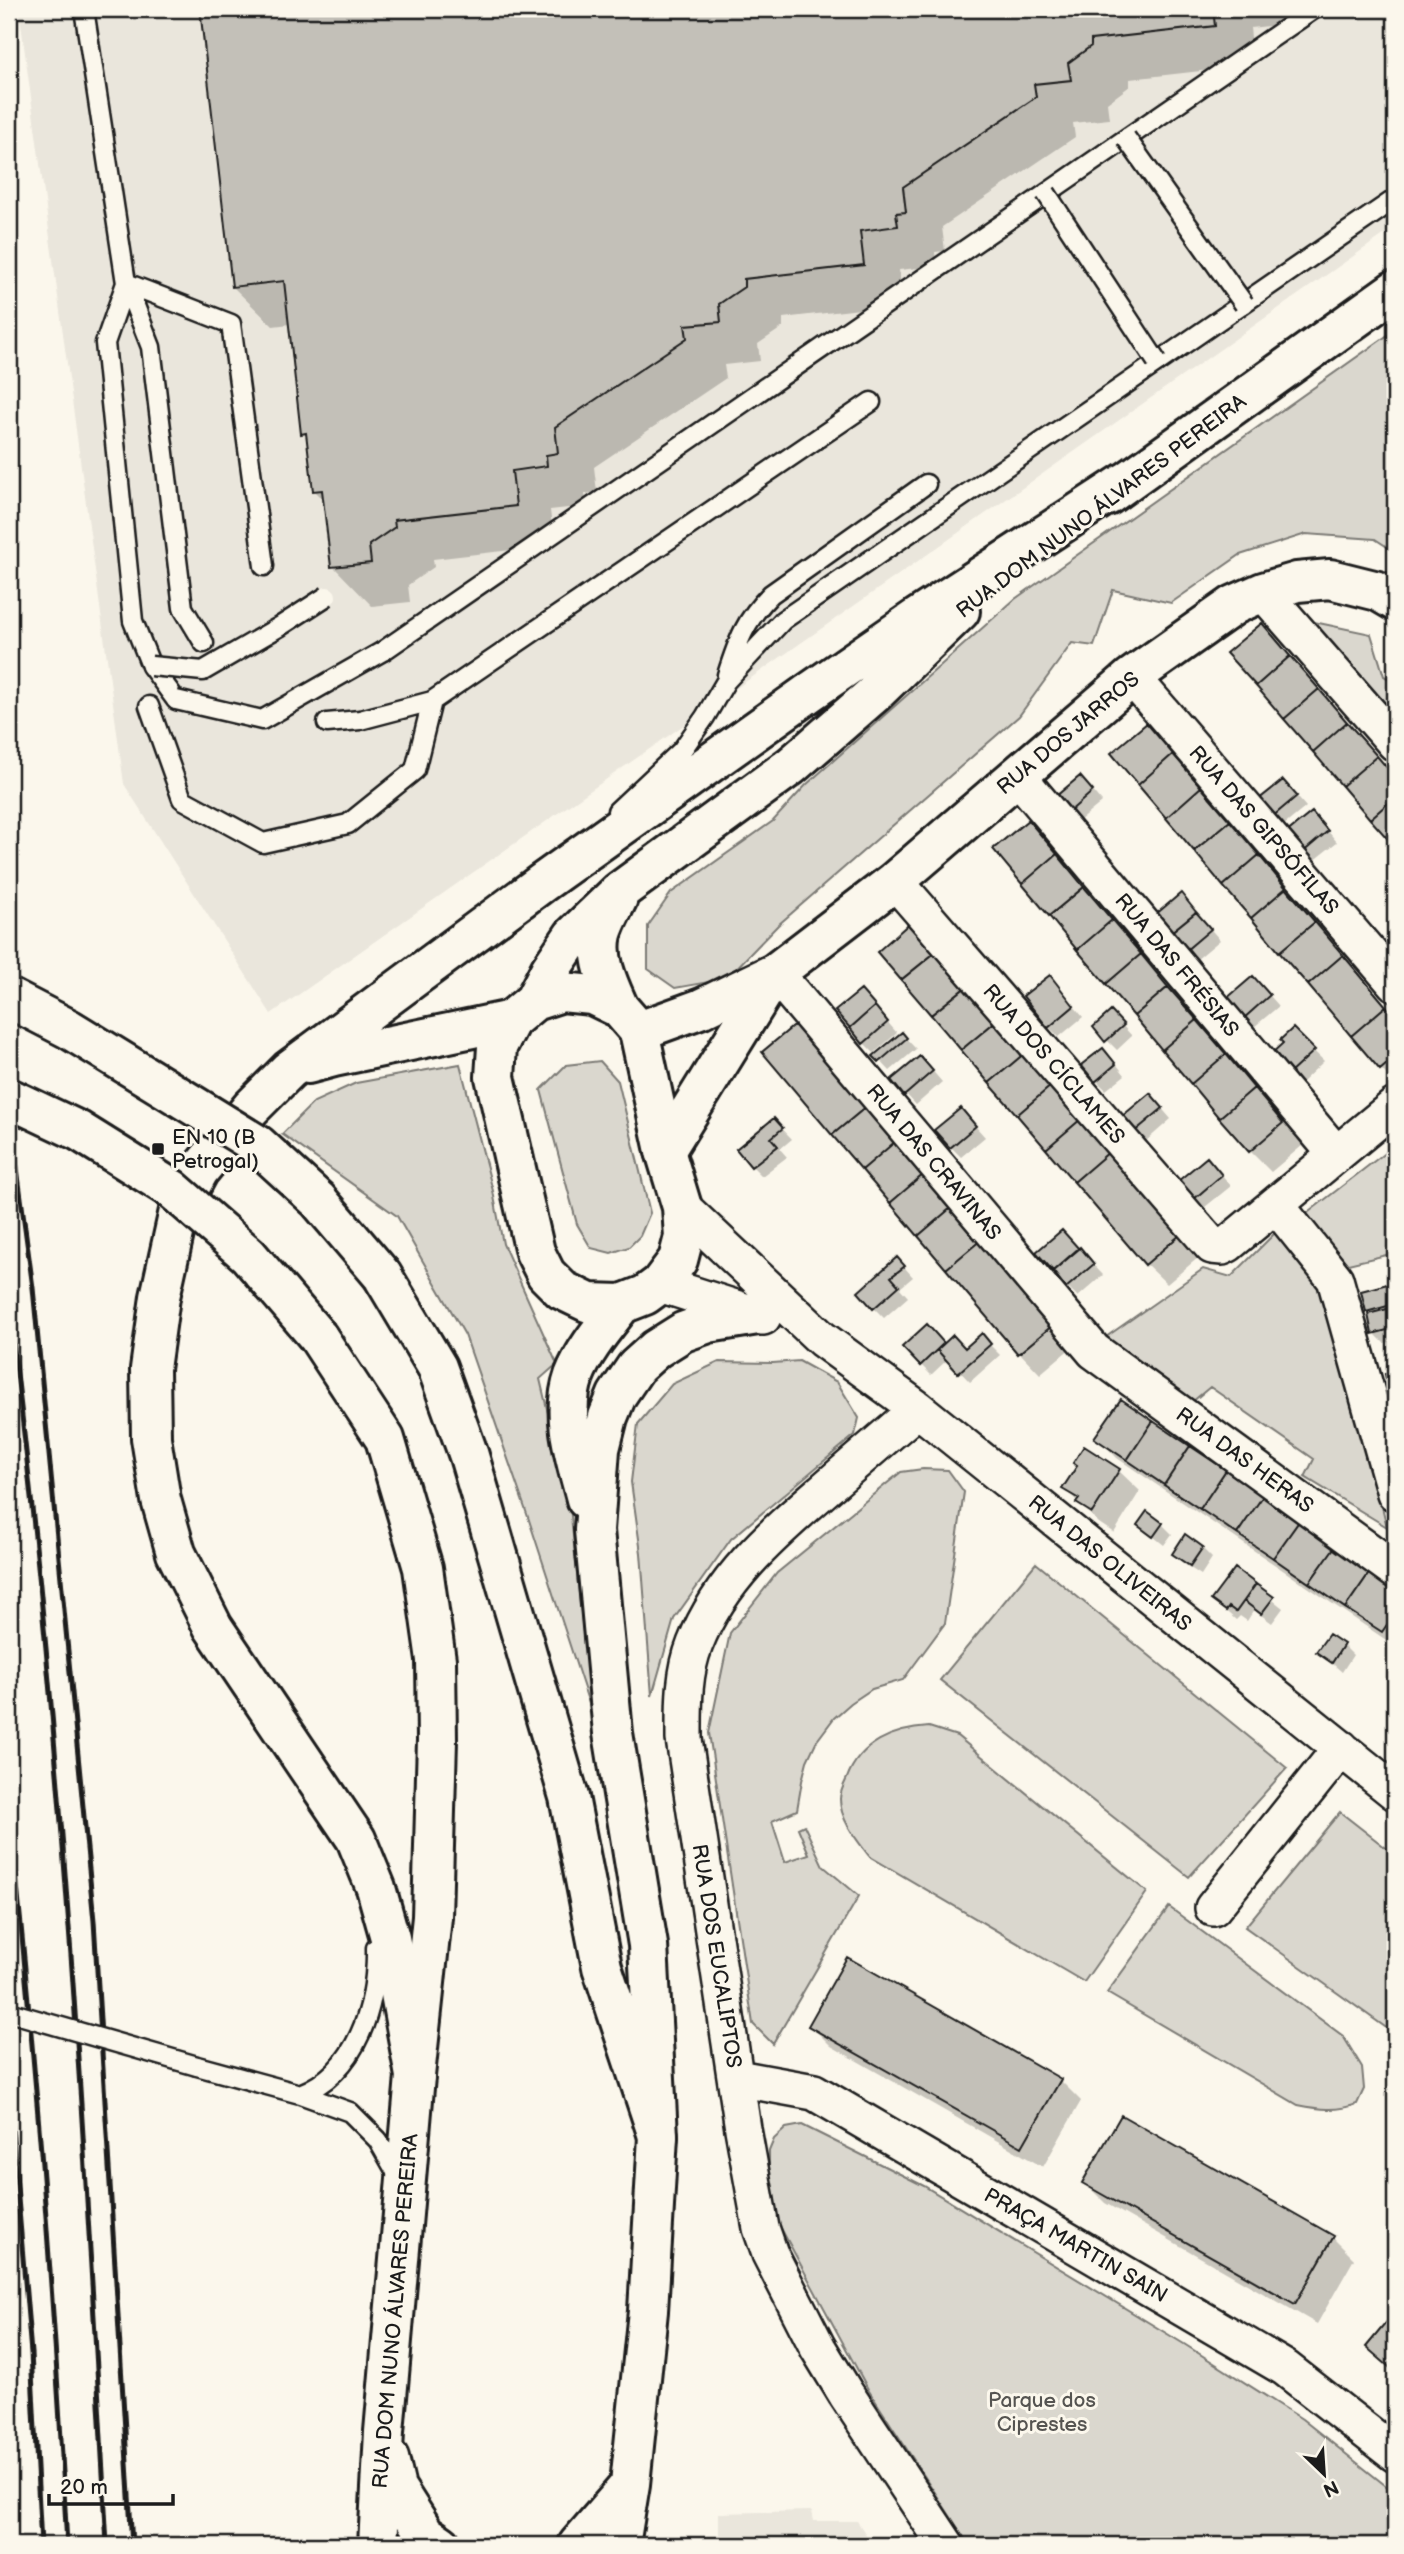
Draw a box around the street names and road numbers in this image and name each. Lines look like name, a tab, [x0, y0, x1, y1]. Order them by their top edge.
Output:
street label: RUA DOM NUNO ÁLVARES PEREIRA	[951, 389, 1251, 624]
street label: RUA DOS JARROS	[992, 667, 1144, 800]
street label: RUA DAS GIPSÓFILAS	[1184, 741, 1344, 920]
street label: RUA DAS FRÉSIAS	[1109, 888, 1244, 1042]
street label: RUA DOS CÍCLAMES	[977, 979, 1130, 1149]
street label: RUA DAS CRAVINAS	[861, 1079, 1006, 1245]
street label: RUA DAS HERAS	[1171, 1402, 1318, 1519]
street label: RUA DAS OLIVEIRAS	[1023, 1490, 1196, 1637]
street label: RUA DOS EUCALIPTOS	[686, 1842, 747, 2070]
street label: RUA DOM NUNO ÁLVARES PEREIRA	[368, 2132, 423, 2490]
street label: PRAÇA MARTIN SAIN	[980, 2183, 1172, 2308]

